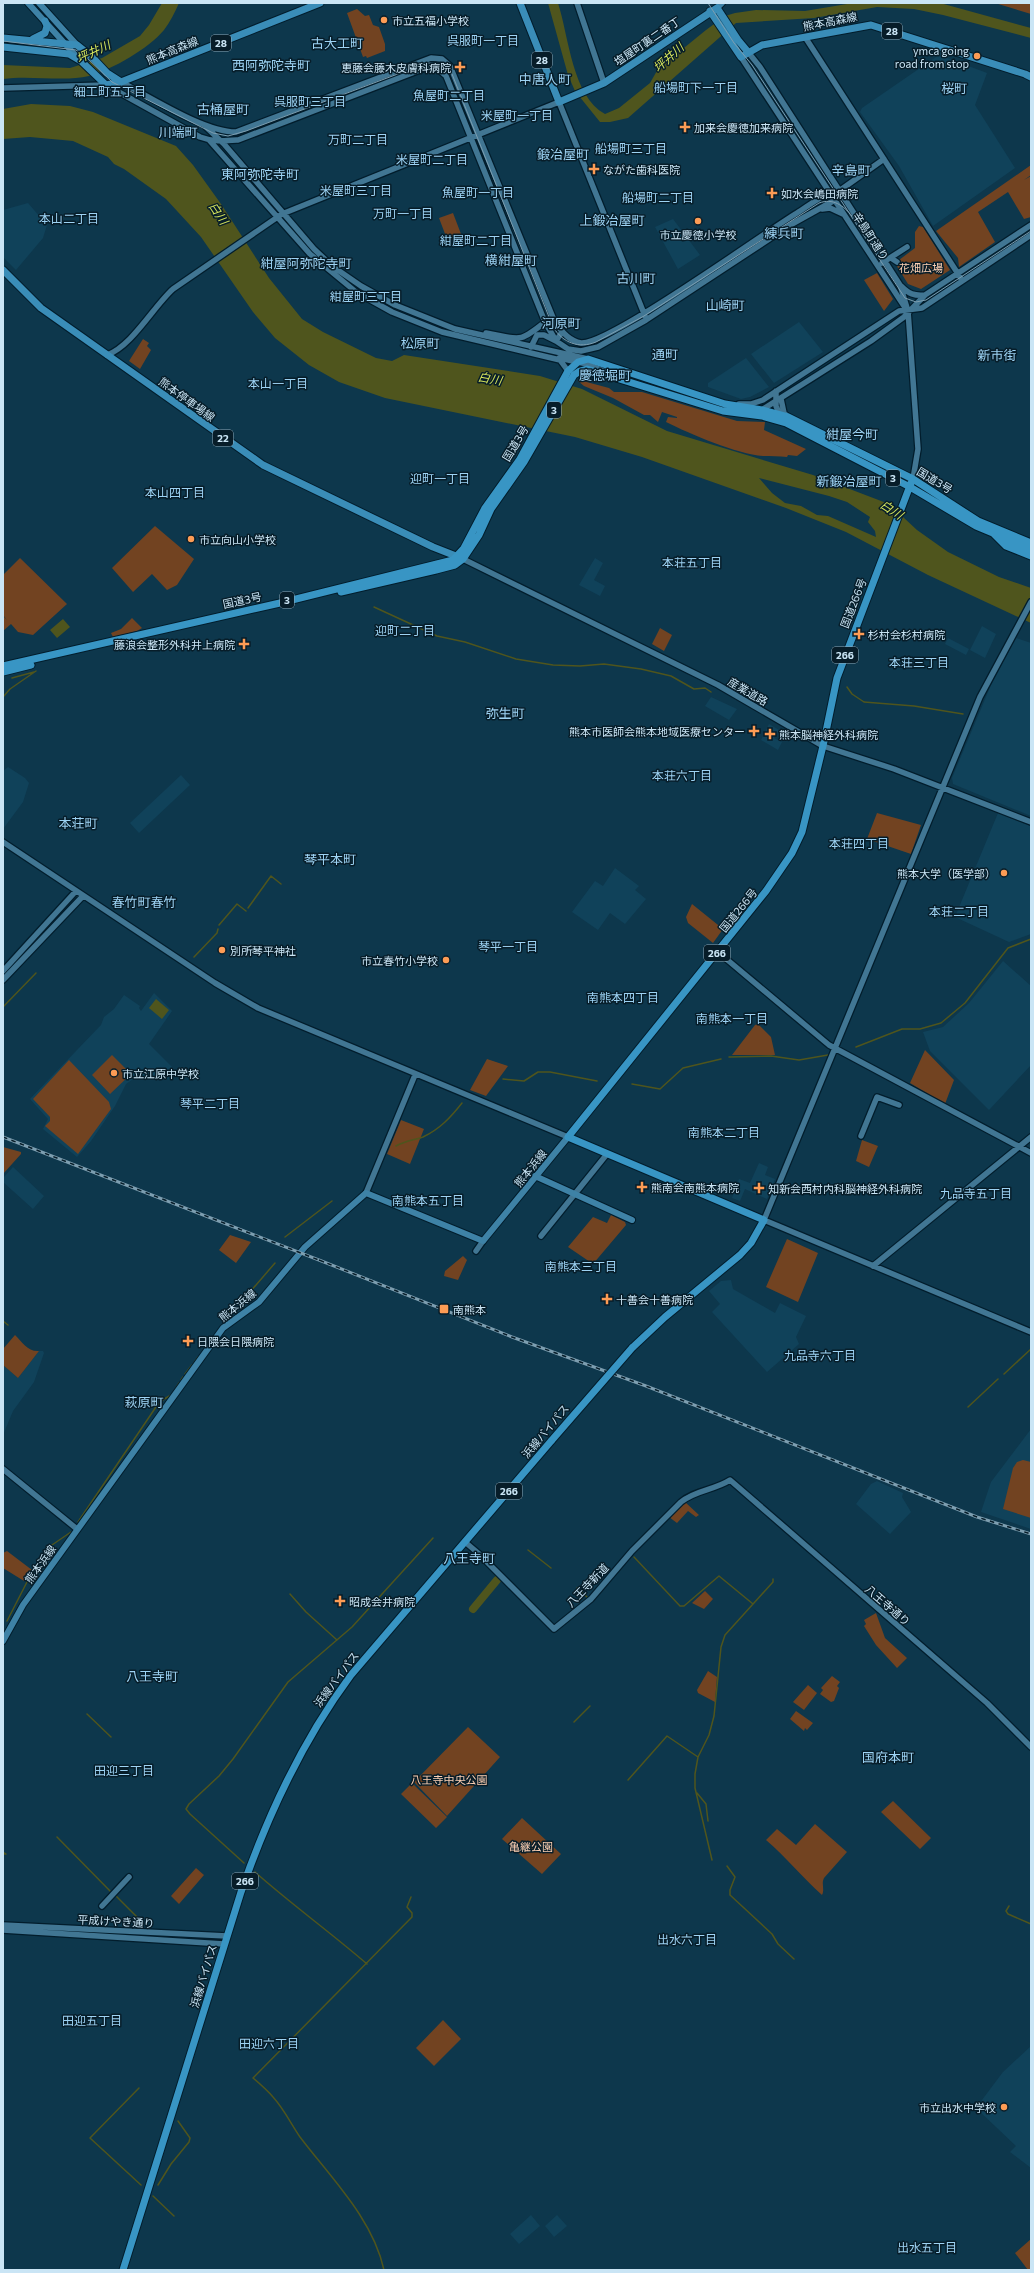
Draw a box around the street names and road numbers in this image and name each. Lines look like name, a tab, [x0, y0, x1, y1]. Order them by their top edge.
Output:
street label: 熊本高森線	[802, 9, 858, 33]
street label: 塩屋町裏二番丁	[611, 14, 683, 68]
road number: 28	[882, 23, 902, 39]
street label: 熊本高森線	[144, 34, 200, 66]
road number: 28	[211, 35, 231, 51]
road number: 28	[532, 52, 552, 68]
street label: 辛島町通り	[851, 209, 891, 263]
street label: 熊本停車場線	[156, 374, 218, 424]
road number: 3	[547, 402, 561, 418]
street label: 国道3号	[499, 423, 531, 463]
road number: 22	[213, 430, 233, 446]
street label: 国道3号	[915, 464, 955, 496]
road number: 3	[886, 470, 900, 486]
street label: 国道266号	[838, 576, 868, 630]
street label: 国道3号	[221, 590, 263, 610]
road number: 3	[280, 592, 294, 608]
road number: 266	[832, 647, 858, 663]
street label: 産業道路	[726, 674, 770, 708]
street label: 国道266号	[716, 886, 760, 934]
road number: 266	[704, 945, 730, 961]
street label: 熊本浜線	[511, 1147, 549, 1189]
street label: 熊本浜線	[216, 1286, 258, 1324]
street label: 浜線バイパス	[519, 1402, 571, 1460]
road number: 266	[496, 1483, 522, 1499]
street label: 熊本浜線	[22, 1542, 58, 1586]
street label: 八王寺新道	[563, 1561, 611, 1609]
street label: 八王寺通り	[863, 1582, 913, 1628]
street label: 浜線バイパス	[311, 1649, 361, 1709]
road number: 266	[232, 1873, 258, 1889]
street label: 平成けやき通り	[77, 1912, 155, 1930]
street label: 浜線バイパス	[187, 1943, 219, 2009]

